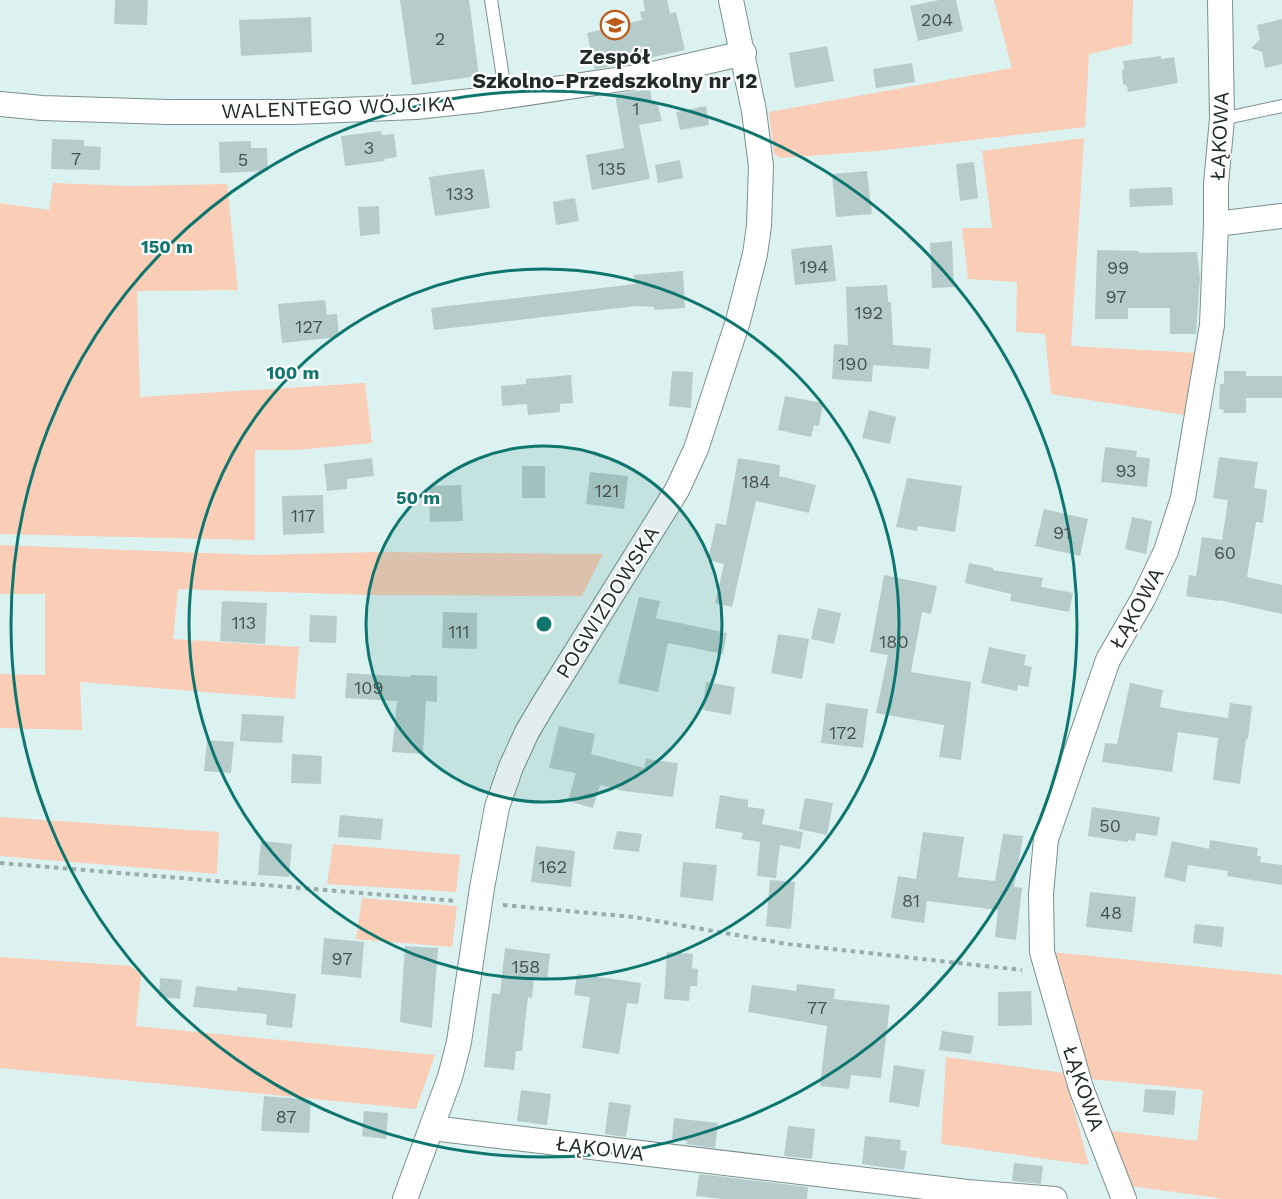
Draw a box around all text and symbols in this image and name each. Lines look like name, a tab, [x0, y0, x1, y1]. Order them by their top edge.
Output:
school or university icon: Zespół Szkolno-Przedszkolny nr 12	[599, 9, 631, 41]
house number: 204	[921, 9, 953, 30]
house number: 2	[435, 28, 445, 49]
place label: Zespół Szkolno-Przedszkolny nr 12	[472, 44, 758, 93]
street label: WALENTEGO WÓJCIKA	[221, 90, 455, 124]
street label: ŁĄKOWA	[1204, 91, 1234, 181]
house number: 1	[632, 98, 640, 119]
house number: 3	[364, 137, 374, 158]
house number: 7	[71, 148, 81, 169]
house number: 5	[238, 149, 248, 170]
house number: 135	[598, 158, 626, 179]
house number: 133	[446, 183, 474, 204]
text: 150 m	[141, 236, 193, 257]
house number: 194	[799, 256, 829, 277]
house number: 99	[1107, 257, 1129, 278]
house number: 97	[1106, 286, 1126, 307]
house number: 192	[855, 302, 883, 323]
house number: 127	[295, 316, 323, 337]
house number: 190	[838, 353, 868, 374]
text: 100 m	[266, 362, 320, 383]
house number: 93	[1115, 460, 1137, 481]
house number: 184	[741, 471, 771, 492]
house number: 121	[595, 480, 619, 501]
text: 50 m	[396, 487, 440, 508]
house number: 117	[291, 505, 315, 526]
street label: POGWIZDOWSKA	[550, 521, 664, 683]
house number: 91	[1053, 522, 1071, 543]
house number: 60	[1214, 542, 1236, 563]
street label: ŁĄKOWA	[1104, 563, 1169, 653]
house number: 113	[232, 612, 256, 633]
centre of rings	[534, 614, 554, 634]
house number: 111	[448, 621, 470, 642]
house number: 180	[879, 631, 909, 652]
house number: 109	[354, 677, 384, 698]
house number: 172	[829, 722, 857, 743]
house number: 50	[1099, 815, 1121, 836]
house number: 162	[539, 856, 567, 877]
house number: 81	[902, 890, 920, 911]
house number: 48	[1100, 902, 1122, 923]
house number: 97	[332, 948, 352, 969]
house number: 158	[512, 956, 540, 977]
house number: 77	[807, 997, 827, 1018]
street label: ŁĄKOWA	[1058, 1042, 1110, 1134]
house number: 87	[276, 1106, 296, 1127]
street label: ŁĄKOWA	[554, 1130, 646, 1166]

